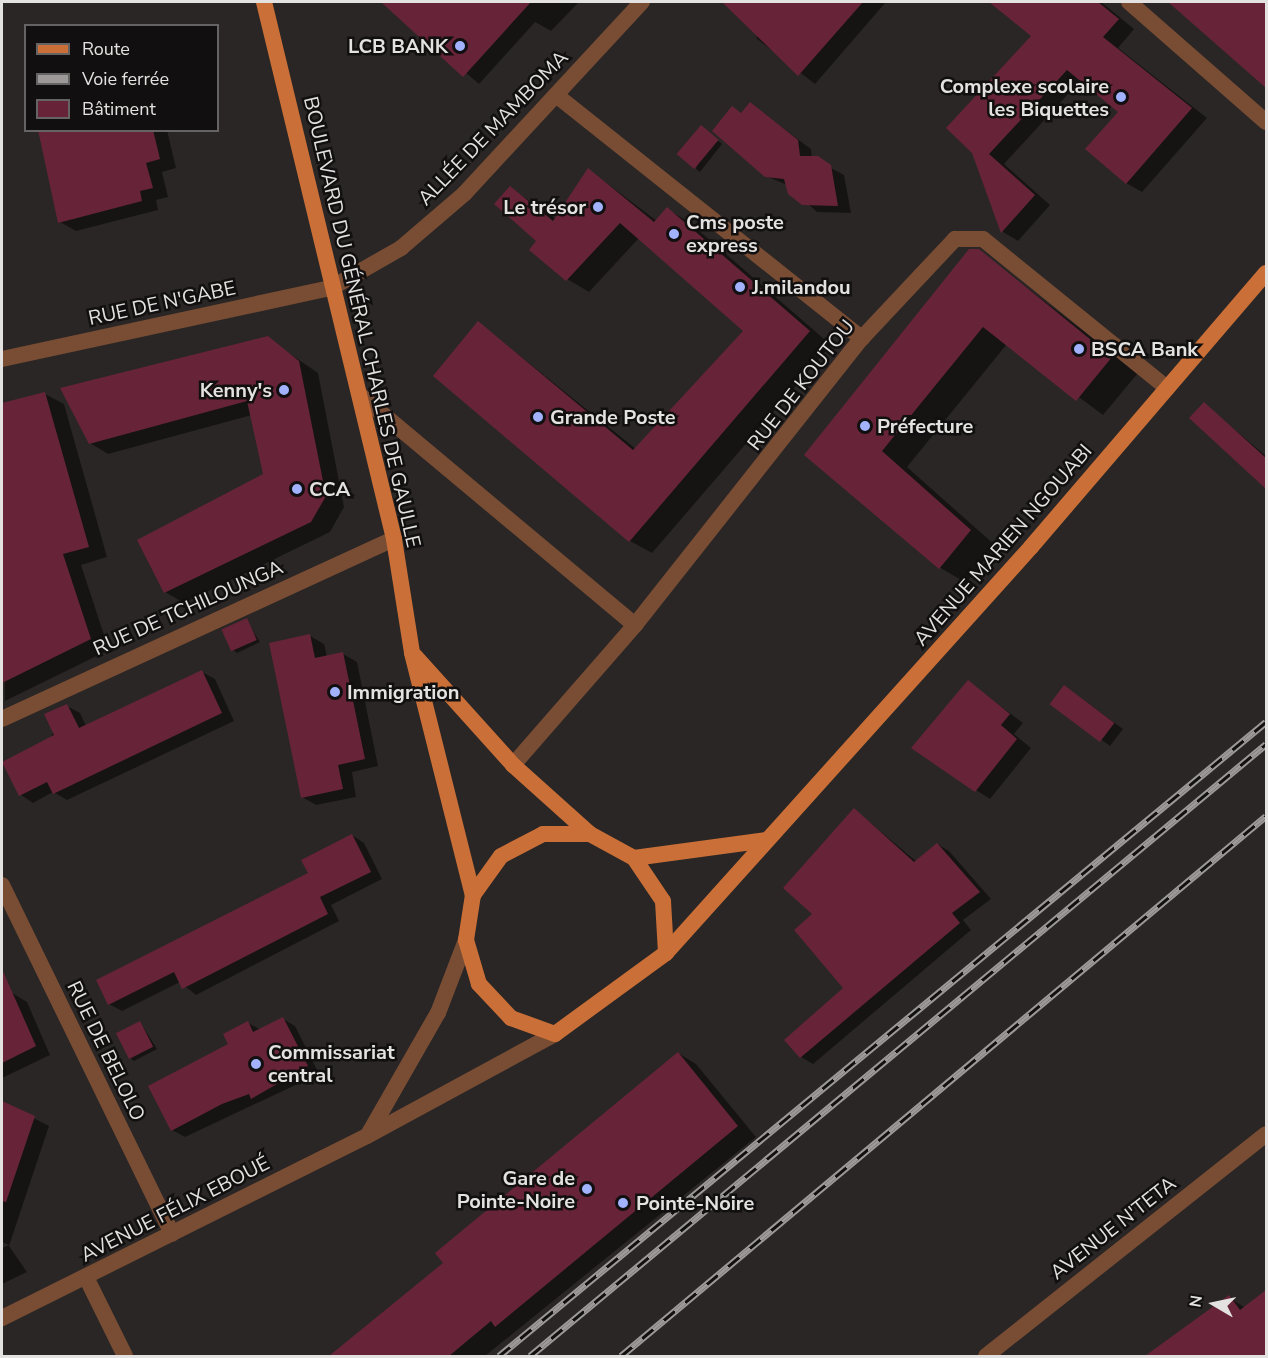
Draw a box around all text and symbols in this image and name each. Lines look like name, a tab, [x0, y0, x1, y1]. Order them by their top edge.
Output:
legend	[24, 24, 219, 132]
place label: LCB BANK	[348, 34, 448, 58]
text: Route	[82, 37, 130, 61]
marker: LCB BANK	[453, 39, 467, 53]
street label: ALLÉE DE MAMBOMA	[413, 46, 573, 210]
text: Voie ferrée	[82, 67, 169, 91]
place label: Complexe scolaire les Biquettes	[940, 74, 1109, 121]
marker: Complexe scolaire les Biquettes	[1114, 90, 1128, 104]
street label: BOULEVARD DU GÉNÉRAL CHARLES DE GAULLE	[298, 94, 426, 550]
text: Bâtiment	[82, 97, 156, 121]
place label: Le trésor	[503, 195, 586, 219]
marker: Le trésor	[591, 200, 605, 214]
place label: Cms poste express	[686, 210, 784, 257]
marker: Cms poste express	[667, 227, 681, 241]
place label: J.milandou	[752, 275, 851, 299]
street label: RUE DE N'GABE	[86, 276, 238, 330]
marker: J.milandou	[733, 280, 747, 294]
street label: RUE DE KOUTOU	[743, 315, 859, 455]
place label: BSCA Bank	[1091, 337, 1198, 361]
marker: BSCA Bank	[1072, 342, 1086, 356]
place label: Kenny's	[200, 378, 272, 402]
marker: Kenny's	[277, 383, 291, 397]
place label: Grande Poste	[550, 405, 675, 429]
marker: Grande Poste	[531, 410, 545, 424]
place label: Préfecture	[877, 414, 973, 438]
marker: Préfecture	[858, 419, 872, 433]
street label: AVENUE MARIEN NGOUABI	[909, 439, 1097, 651]
place label: CCA	[309, 477, 350, 501]
marker: CCA	[290, 482, 304, 496]
street label: RUE DE TCHILOUNGA	[89, 555, 287, 661]
place label: Immigration	[347, 680, 460, 704]
marker: Immigration	[328, 685, 342, 699]
street label: RUE DE BELOLO	[62, 977, 150, 1125]
place label: Commissariat central	[268, 1040, 395, 1087]
marker: Commissariat central	[249, 1057, 263, 1071]
street label: AVENUE FÉLIX EBOUÉ	[77, 1151, 273, 1267]
place label: Gare de Pointe-Noire	[457, 1166, 575, 1213]
street label: AVENUE N'TETA	[1045, 1171, 1181, 1285]
marker: Gare de Pointe-Noire	[580, 1182, 594, 1196]
place label: Pointe-Noire	[636, 1191, 754, 1215]
marker: Pointe-Noire	[614, 1194, 632, 1212]
north arrow	[1184, 1274, 1244, 1334]
text: N	[1184, 1294, 1208, 1309]

